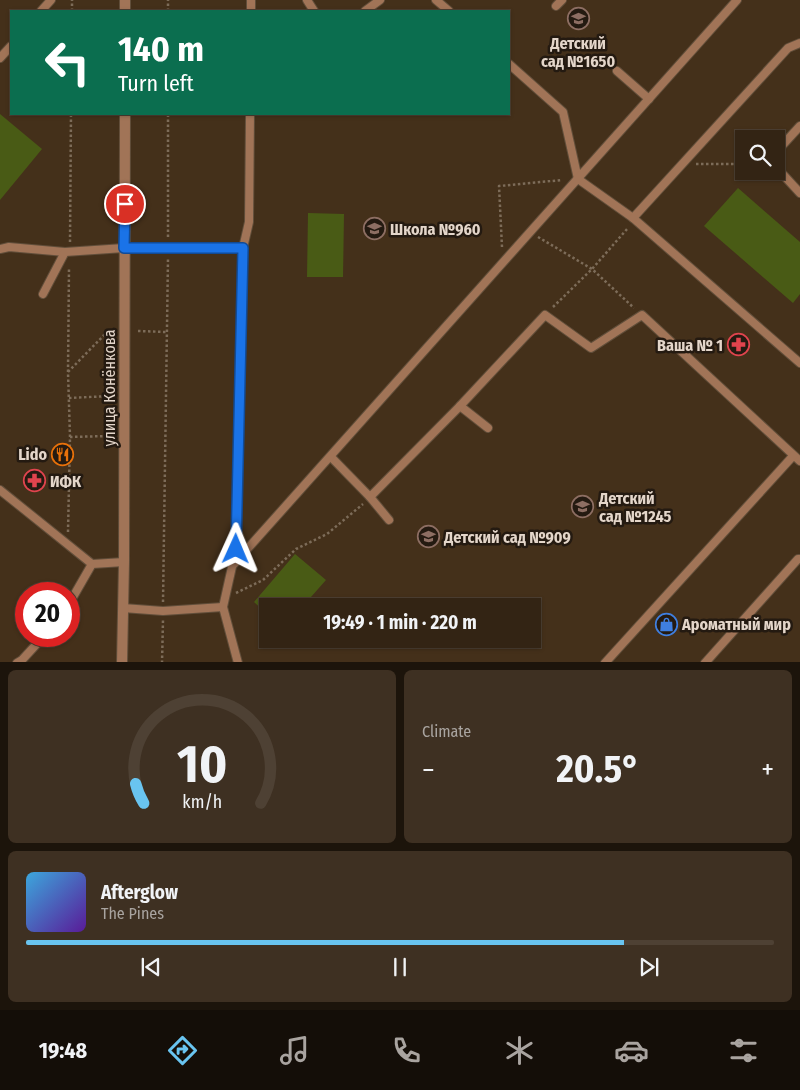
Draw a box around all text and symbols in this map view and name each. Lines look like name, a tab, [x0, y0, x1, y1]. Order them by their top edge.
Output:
school or university icon: Детский сад №1650	[566, 7, 590, 31]
text: 140 m	[118, 28, 204, 70]
icon: left	[35, 30, 100, 95]
place label: Детский сад №1650	[541, 34, 615, 71]
text: Turn left	[118, 70, 194, 97]
map controls	[735, 130, 785, 180]
button: search	[735, 130, 785, 180]
pin	[104, 183, 146, 225]
icon: arrive	[111, 190, 139, 218]
school or university icon: Школа №960	[362, 217, 386, 241]
place label: Школа №960	[390, 220, 481, 239]
street label: улица Конёнкова	[100, 329, 119, 447]
pharmacy icon: Ваша № 1	[727, 333, 751, 357]
place label: Ваша № 1	[657, 336, 723, 355]
restaurant icon: Lido	[51, 442, 75, 466]
place label: Lido	[18, 445, 47, 464]
pharmacy icon: ИФК	[22, 469, 46, 493]
place label: ИФК	[50, 472, 82, 491]
place label: Детский сад №1245	[598, 489, 672, 526]
school or university icon: Детский сад №1245	[571, 495, 595, 519]
position arrow	[209, 522, 261, 574]
school or university icon: Детский сад №909	[416, 525, 440, 549]
place label: Детский сад №909	[443, 528, 571, 547]
speed limit sign: 20	[15, 582, 80, 647]
text: 19:49 · 1 min · 220 m	[323, 611, 477, 634]
shop icon: Ароматный мир	[654, 612, 678, 636]
place label: Ароматный мир	[681, 615, 791, 634]
text: Climate	[422, 722, 471, 741]
text: 10	[177, 733, 227, 796]
text: 20.5°	[556, 746, 640, 792]
text: −	[422, 753, 435, 786]
text: +	[761, 753, 774, 786]
text: km/h	[182, 791, 222, 813]
text: Afterglow	[101, 881, 178, 904]
text: The Pines	[101, 904, 164, 923]
icon: previous	[137, 953, 165, 981]
icon: pause	[386, 953, 414, 981]
icon: next	[635, 953, 663, 981]
icon: directions	[165, 1033, 200, 1068]
icon: music	[277, 1033, 312, 1068]
icon: phone	[389, 1033, 424, 1068]
icon: climate	[502, 1033, 537, 1068]
icon: car	[614, 1033, 649, 1068]
icon: filters	[726, 1033, 761, 1068]
text: 19:48	[39, 1037, 87, 1064]

